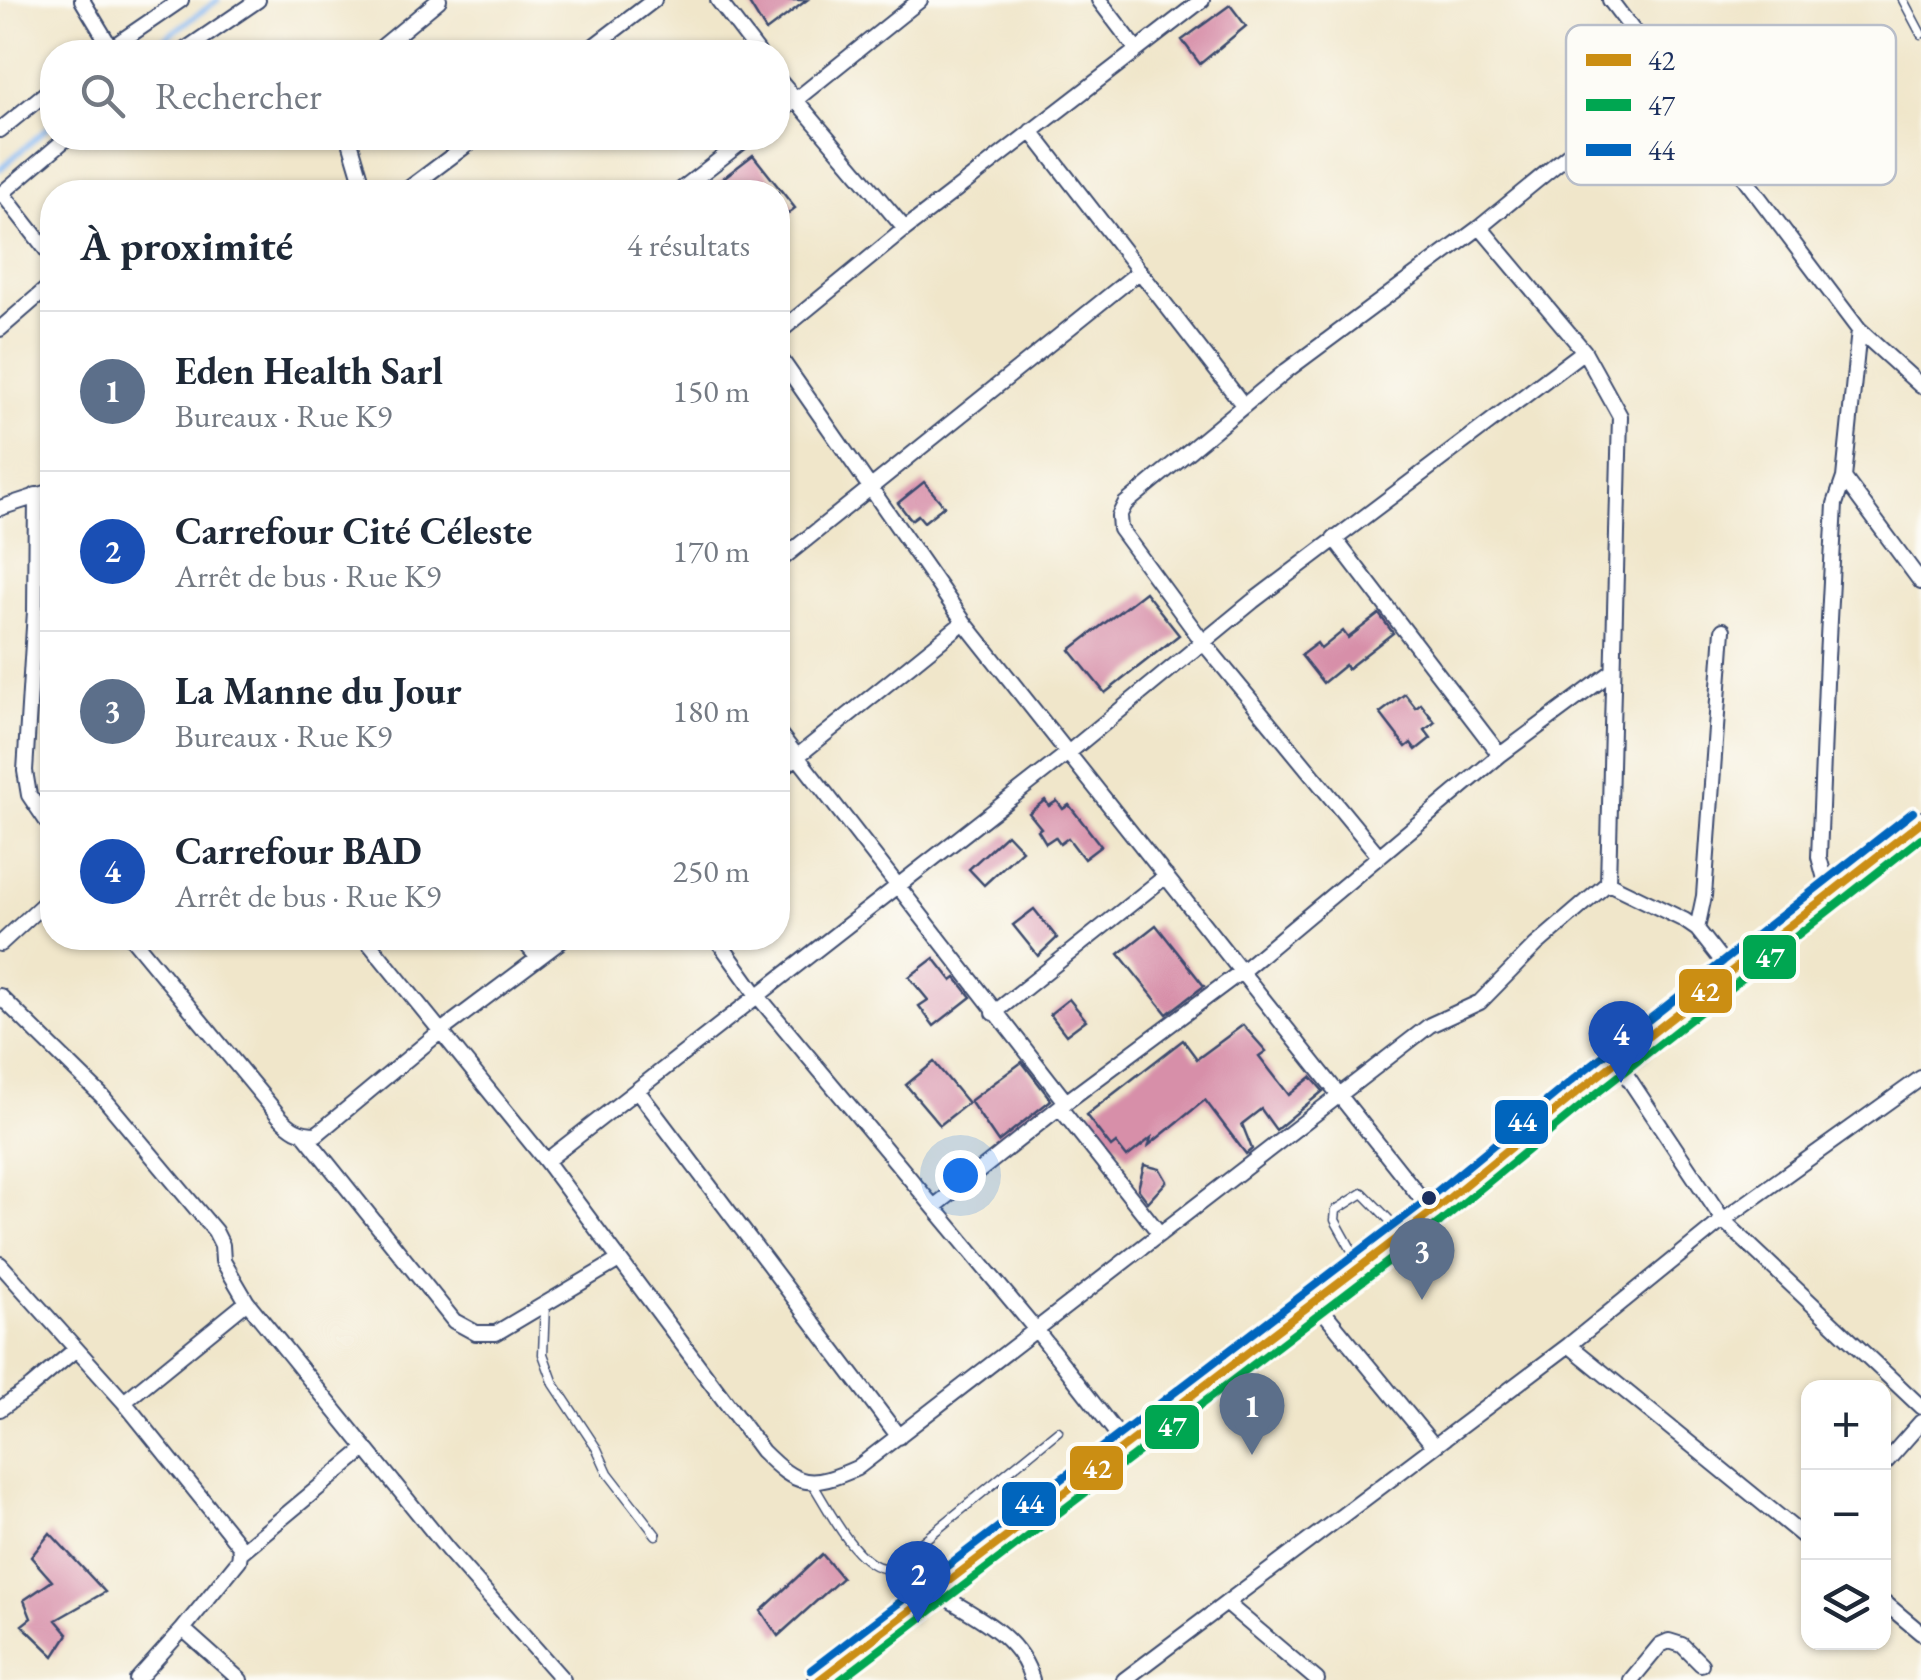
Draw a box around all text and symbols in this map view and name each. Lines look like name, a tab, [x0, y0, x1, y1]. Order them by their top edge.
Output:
legend	[1566, 25, 1896, 185]
search box	[40, 40, 790, 150]
text: 42	[1648, 42, 1675, 78]
icon: search	[75, 68, 130, 123]
text: Rechercher	[155, 71, 322, 120]
text: 47	[1648, 87, 1675, 123]
text: 44	[1648, 132, 1675, 168]
text: À proximité	[80, 218, 293, 273]
text: 4 résultats	[627, 224, 750, 266]
text: Eden Health Sarl	[175, 346, 443, 395]
text: 1	[104, 370, 121, 412]
text: 150 m	[673, 370, 750, 412]
text: Bureaux · Rue K9	[175, 395, 392, 437]
text: Carrefour Cité Céleste	[175, 506, 532, 555]
text: 2	[104, 530, 121, 572]
text: 170 m	[673, 530, 750, 572]
text: Arrêt de bus · Rue K9	[175, 555, 441, 597]
text: La Manne du Jour	[175, 666, 462, 715]
text: 3	[104, 690, 121, 732]
text: 180 m	[673, 690, 750, 732]
text: Bureaux · Rue K9	[175, 715, 392, 757]
text: Carrefour BAD	[175, 826, 422, 875]
text: 4	[104, 850, 121, 892]
text: 250 m	[673, 850, 750, 892]
text: Arrêt de bus · Rue K9	[175, 875, 441, 917]
line badge: 47	[1741, 933, 1798, 981]
text: 47	[1755, 939, 1785, 975]
line badge: 42	[1677, 967, 1734, 1015]
text: 42	[1690, 973, 1720, 1009]
pin: 4	[1588, 1000, 1654, 1083]
line badge: 44	[1493, 1098, 1550, 1146]
text: 44	[1507, 1103, 1538, 1139]
your location	[935, 1150, 986, 1201]
unlabelled marker	[1419, 1188, 1439, 1208]
pin: 3	[1390, 1218, 1454, 1300]
pin: 1	[1220, 1372, 1284, 1455]
map controls	[1801, 1380, 1891, 1650]
button: +	[1801, 1380, 1891, 1470]
line badge: 47	[1143, 1403, 1201, 1451]
text: 47	[1157, 1408, 1187, 1444]
line badge: 42	[1068, 1444, 1125, 1492]
text: 42	[1082, 1450, 1112, 1486]
button: −	[1801, 1470, 1891, 1560]
line badge: 44	[1000, 1480, 1058, 1528]
text: 44	[1014, 1485, 1045, 1521]
pin: 2	[886, 1540, 950, 1623]
button: layers	[1801, 1560, 1891, 1650]

